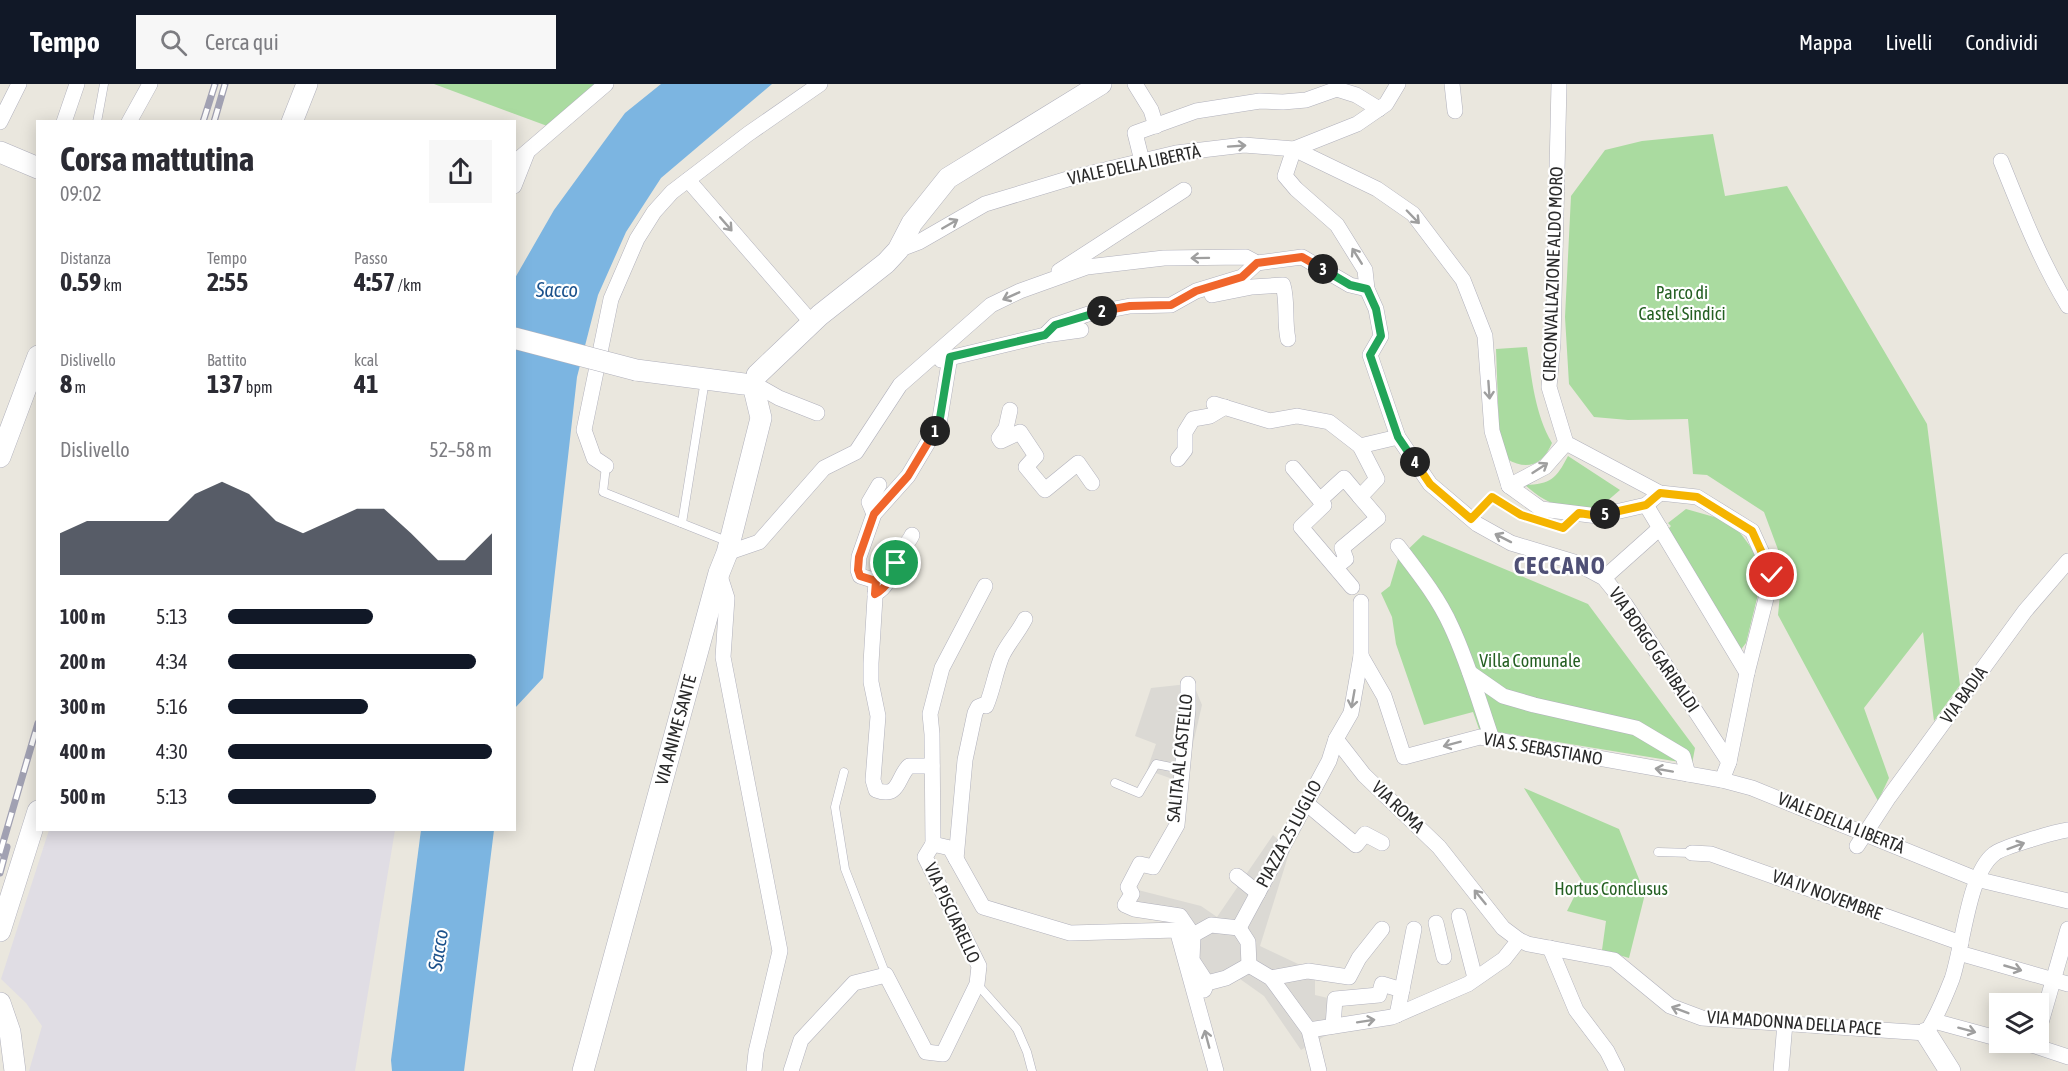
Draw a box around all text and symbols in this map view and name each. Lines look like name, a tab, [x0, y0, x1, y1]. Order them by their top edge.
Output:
search box	[136, 15, 556, 69]
text: Tempo	[30, 26, 100, 58]
icon: search	[157, 26, 190, 59]
text: Cerca qui	[205, 29, 279, 55]
text: Mappa	[1799, 30, 1853, 54]
text: Livelli	[1886, 30, 1932, 54]
text: Condividi	[1965, 30, 2038, 54]
text: Corsa mattutina	[60, 140, 254, 178]
button: share	[429, 140, 492, 203]
street label: VIALE DELLA LIBERTÀ	[1066, 140, 1202, 189]
one-way arrow	[1227, 141, 1247, 152]
street label: CIRCONVALLAZIONE ALDO MORO	[1538, 166, 1567, 382]
text: 09:02	[60, 182, 102, 205]
one-way arrow	[1406, 210, 1421, 225]
one-way arrow	[719, 216, 733, 231]
one-way arrow	[941, 218, 958, 230]
one-way arrow	[1350, 248, 1363, 265]
text: Distanza	[60, 249, 111, 267]
text: Tempo	[207, 249, 247, 267]
text: Passo	[354, 249, 388, 267]
one-way arrow	[1191, 252, 1211, 263]
pin: 3	[1308, 254, 1338, 284]
text: 3	[1319, 260, 1327, 278]
text: 0.59	[60, 267, 101, 297]
text: 2:55	[207, 267, 248, 297]
text: 4:57	[354, 267, 395, 297]
text: km	[101, 276, 122, 294]
text: /km	[395, 276, 421, 294]
water label: Sacco	[535, 278, 578, 301]
park label: Parco di Castel Sindici	[1638, 282, 1726, 324]
one-way arrow	[1002, 290, 1020, 302]
pin: 2	[1087, 296, 1117, 326]
text: 2	[1098, 302, 1106, 320]
text: Dislivello	[60, 351, 116, 369]
text: Battito	[207, 351, 247, 369]
text: kcal	[354, 351, 378, 369]
text: 8	[60, 369, 72, 399]
text: 137	[207, 369, 244, 399]
text: 41	[354, 369, 378, 399]
text: m	[72, 378, 86, 396]
text: bpm	[244, 378, 273, 396]
one-way arrow	[1484, 380, 1495, 400]
pin: 1	[920, 416, 950, 446]
text: 1	[931, 422, 939, 440]
text: Dislivello	[60, 438, 130, 461]
text: 52–58 m	[429, 438, 492, 461]
pin: 4	[1400, 447, 1430, 477]
text: 4	[1411, 453, 1419, 471]
one-way arrow	[1532, 462, 1549, 475]
pin: 5	[1590, 499, 1620, 529]
text: 5	[1601, 505, 1609, 523]
one-way arrow	[1495, 532, 1513, 543]
pin	[870, 537, 921, 588]
icon: arrive	[879, 546, 912, 579]
pin	[1746, 549, 1797, 600]
district label: CECCANO	[1514, 552, 1606, 579]
icon: check	[1755, 558, 1788, 591]
street label: VIA BORGO GARIBALDI	[1605, 583, 1704, 716]
text: 100 m	[60, 605, 105, 628]
text: 5:13	[156, 605, 188, 628]
text: 200 m	[60, 650, 105, 673]
text: 4:34	[156, 650, 188, 673]
park label: Villa Comunale	[1479, 650, 1581, 671]
street label: VIA BADIA	[1936, 662, 1991, 727]
street label: VIA ANIME SANTE	[651, 672, 700, 787]
one-way arrow	[1347, 689, 1358, 709]
street label: SALITA AL CASTELLO	[1162, 693, 1197, 823]
text: 300 m	[60, 695, 105, 718]
text: 5:16	[156, 695, 188, 718]
street label: VIA S. SEBASTIANO	[1482, 728, 1604, 769]
one-way arrow	[1443, 739, 1462, 750]
text: 400 m	[60, 740, 105, 763]
text: 4:30	[156, 740, 188, 763]
one-way arrow	[1655, 764, 1674, 775]
street label: PIAZZA 25 LUGLIO	[1252, 777, 1326, 891]
street label: VIA ROMA	[1368, 777, 1429, 837]
text: 500 m	[60, 785, 105, 808]
text: 5:13	[156, 785, 188, 808]
street label: VIALE DELLA LIBERTÀ	[1775, 788, 1908, 858]
one-way arrow	[2006, 839, 2025, 850]
street label: VIA PISCIARELLO	[920, 859, 985, 966]
street label: VIA IV NOVEMBRE	[1769, 865, 1885, 924]
park label: Hortus Conclusus	[1554, 878, 1668, 899]
one-way arrow	[1473, 889, 1486, 905]
water label: Sacco	[423, 927, 452, 973]
one-way arrow	[2004, 963, 2023, 974]
map controls	[1989, 993, 2049, 1053]
button: layers	[1989, 993, 2049, 1053]
one-way arrow	[1672, 1003, 1690, 1014]
street label: VIA MADONNA DELLA PACE	[1706, 1006, 1882, 1039]
one-way arrow	[1356, 1015, 1376, 1026]
one-way arrow	[1957, 1025, 1976, 1036]
one-way arrow	[1201, 1030, 1212, 1049]

